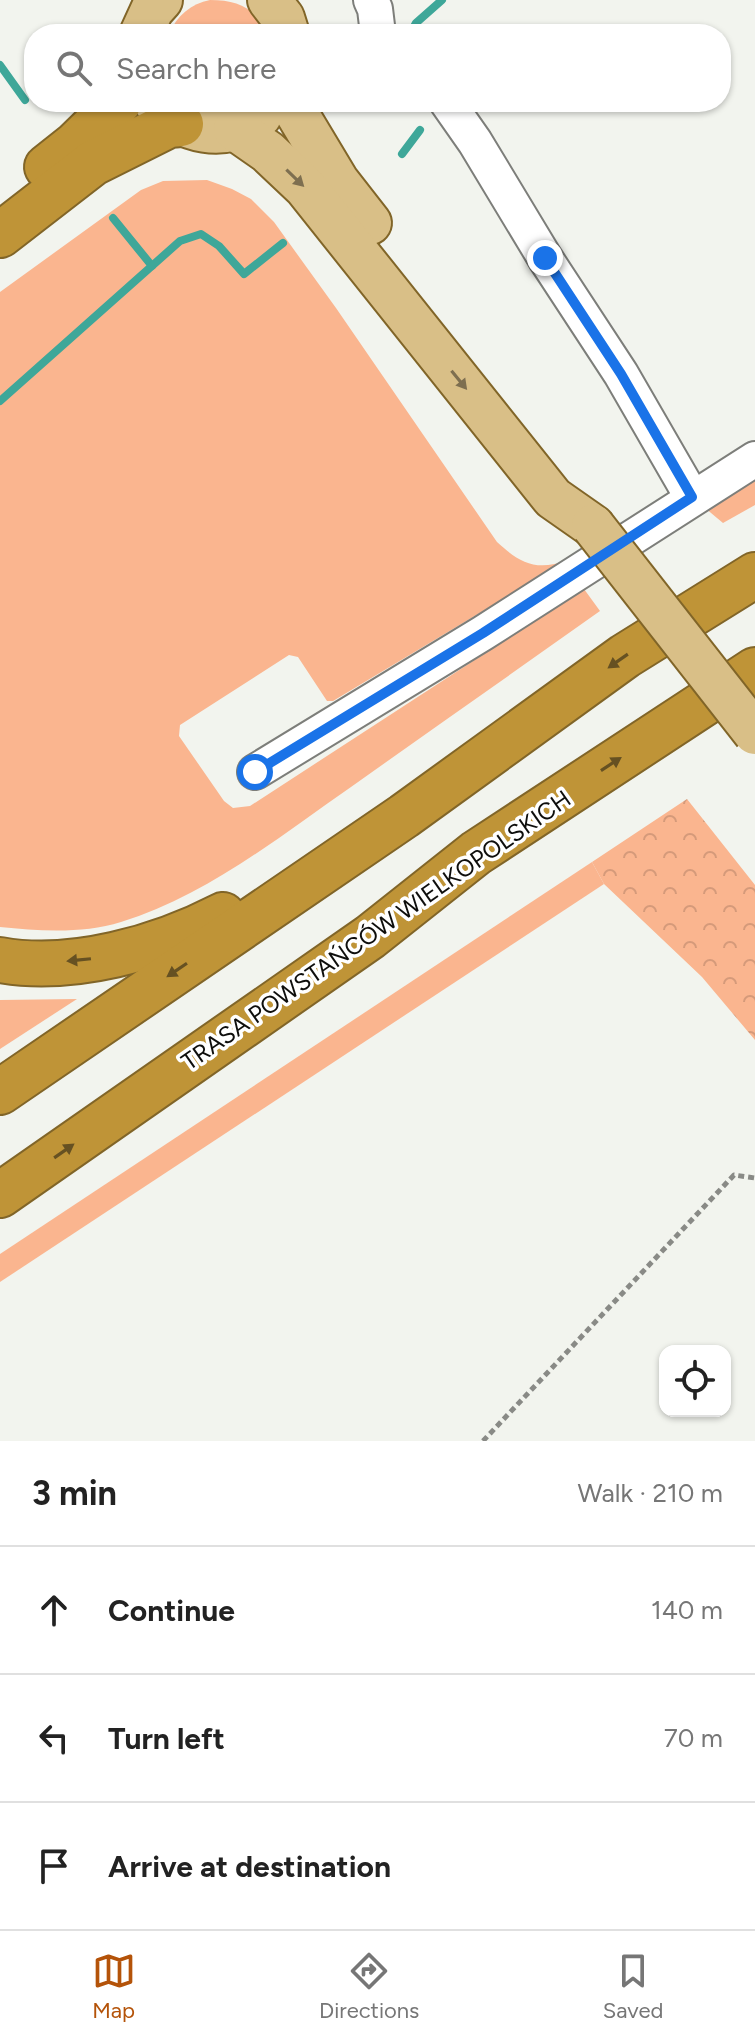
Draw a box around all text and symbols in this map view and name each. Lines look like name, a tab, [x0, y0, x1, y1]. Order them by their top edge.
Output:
search box	[24, 24, 731, 112]
icon: search	[52, 46, 96, 90]
text: Search here	[116, 50, 276, 87]
one-way arrow	[286, 169, 305, 187]
route end	[527, 240, 563, 276]
one-way arrow	[450, 370, 467, 390]
one-way arrow	[607, 653, 629, 669]
route start	[237, 754, 273, 790]
one-way arrow	[601, 757, 622, 772]
street label: TRASA POWSTAŃCÓW WIELKOPOLSKICH	[176, 784, 576, 1076]
one-way arrow	[66, 953, 91, 966]
one-way arrow	[167, 963, 188, 978]
one-way arrow	[53, 1144, 74, 1159]
map controls	[659, 1345, 731, 1417]
button: locate	[659, 1345, 731, 1417]
text: 3 min	[32, 1473, 117, 1514]
text: Walk · 210 m	[578, 1477, 723, 1509]
icon: ahead	[32, 1588, 76, 1632]
text: Continue	[108, 1592, 235, 1629]
text: 140 m	[651, 1594, 723, 1626]
icon: left	[32, 1716, 76, 1760]
text: Turn left	[108, 1720, 225, 1757]
text: 70 m	[664, 1722, 723, 1754]
icon: arrive	[32, 1844, 76, 1888]
text: Arrive at destination	[108, 1848, 391, 1885]
tab: Map	[92, 1949, 136, 2024]
tab: Directions	[319, 1949, 419, 2024]
tab: Saved	[603, 1949, 663, 2024]

